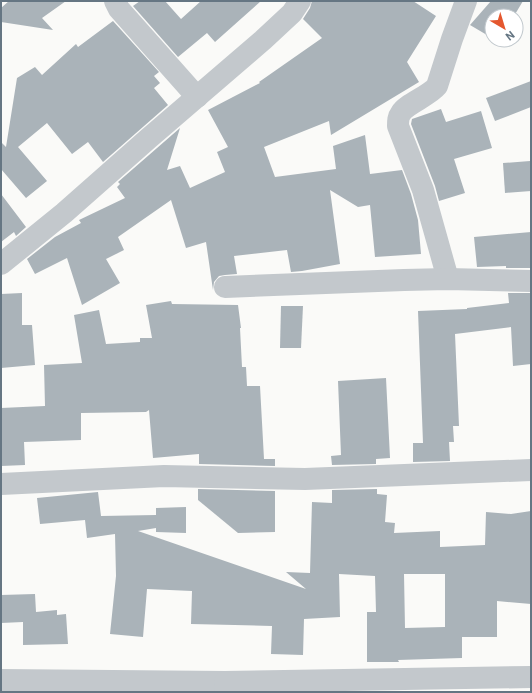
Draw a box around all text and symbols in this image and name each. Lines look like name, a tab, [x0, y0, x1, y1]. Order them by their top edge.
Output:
north arrow	[484, 8, 524, 48]
text: N	[503, 28, 517, 43]

